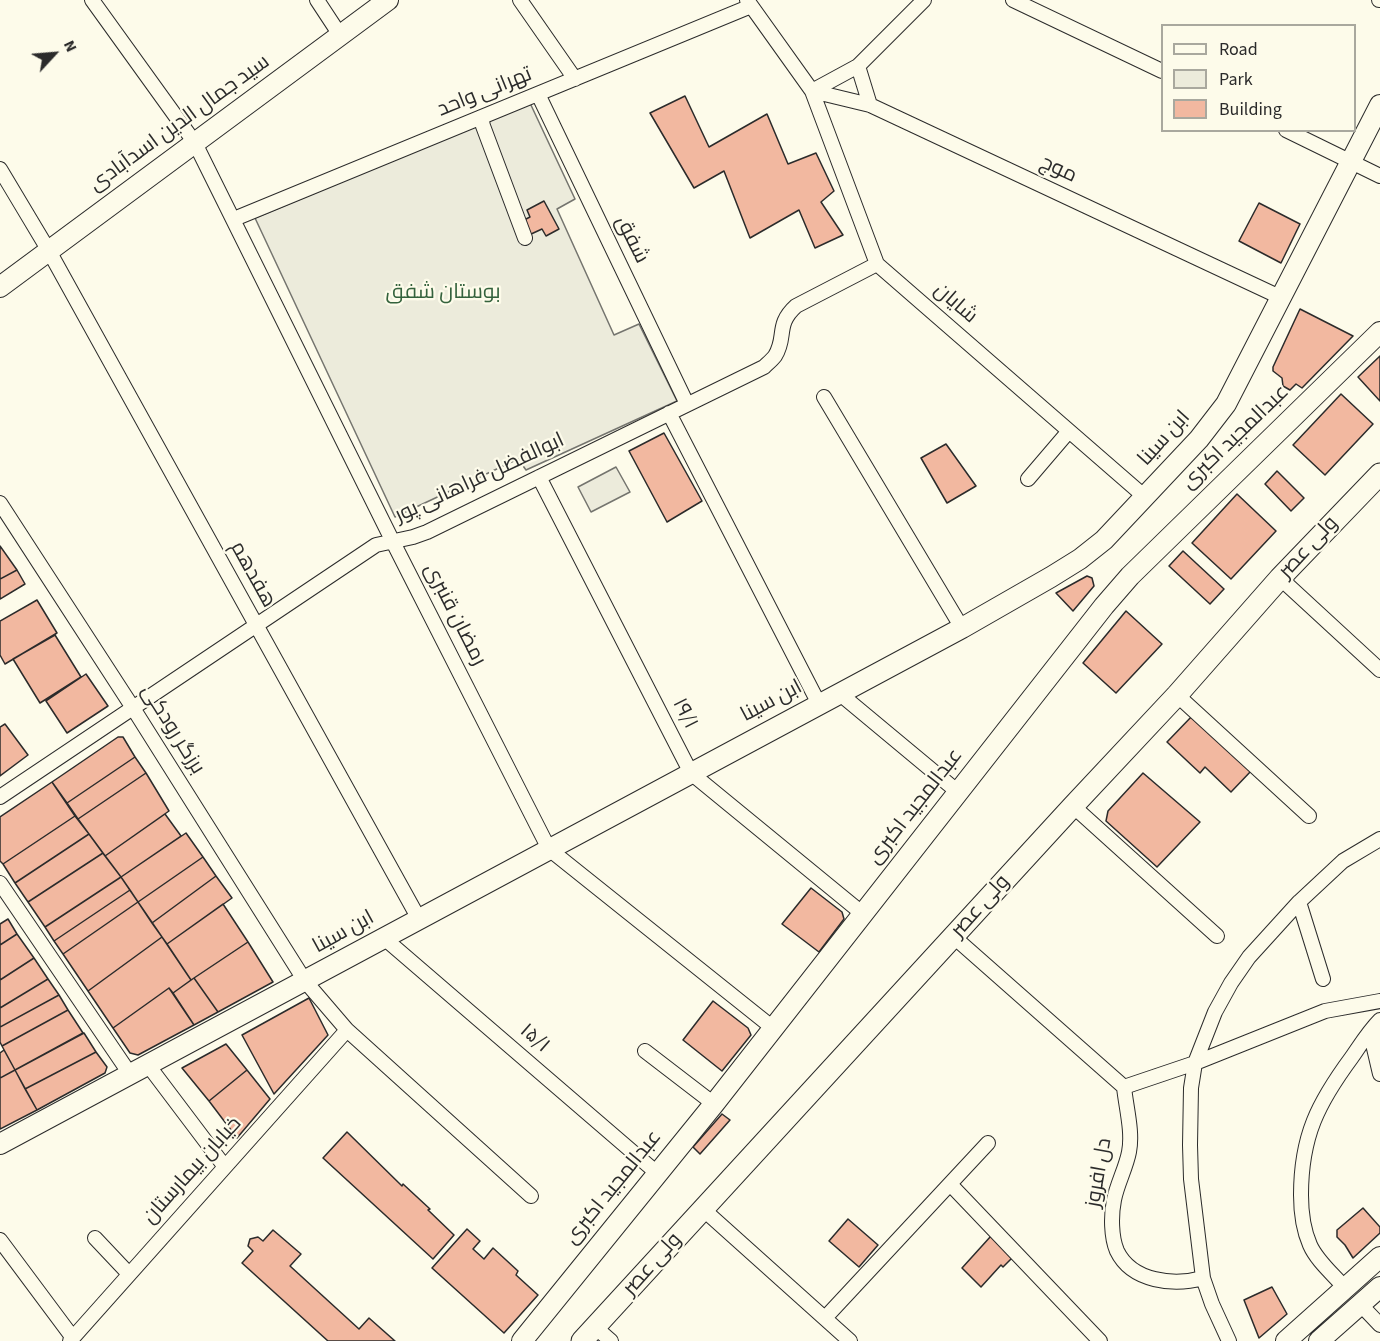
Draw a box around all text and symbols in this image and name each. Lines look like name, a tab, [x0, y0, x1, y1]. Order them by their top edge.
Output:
north arrow	[24, 24, 84, 84]
legend	[1161, 24, 1356, 132]
text: N	[58, 36, 82, 56]
text: Road	[1219, 37, 1258, 62]
street label: سید جمال الدین اسدآبادی	[85, 50, 275, 198]
street label: تهرانی واحد	[434, 63, 536, 123]
text: Park	[1219, 67, 1253, 92]
text: Building	[1219, 97, 1282, 122]
street label: موج	[1036, 151, 1080, 189]
street label: شفق	[609, 212, 653, 268]
street label: شایان	[928, 278, 982, 330]
park label: بوستان شفق	[385, 280, 501, 306]
street label: عبدالمجید اکبری	[1177, 380, 1295, 496]
street label: ابن سینا	[1134, 406, 1196, 472]
street label: ابوالفضل فراهانی پور	[391, 429, 569, 529]
street label: ولی عصر	[1274, 512, 1344, 584]
street label: هفدهم	[224, 537, 280, 613]
street label: رمضان قنبری	[417, 560, 491, 670]
street label: ابن سینا	[737, 675, 807, 729]
street label: برزگر رودکی	[135, 681, 209, 779]
street label: ۱۹/۱	[666, 694, 702, 734]
street label: عبدالمجید اکبری	[863, 744, 969, 870]
street label: ولی عصر	[946, 870, 1016, 944]
street label: ابن سینا	[309, 906, 379, 960]
street label: ۱۵/۱	[514, 1019, 554, 1059]
street label: خیابان بیمارستان	[138, 1112, 248, 1230]
street label: عبدالمجید اکبری	[560, 1126, 668, 1250]
street label: دل افروز	[1082, 1136, 1118, 1210]
street label: ولی عصر	[618, 1228, 688, 1302]

